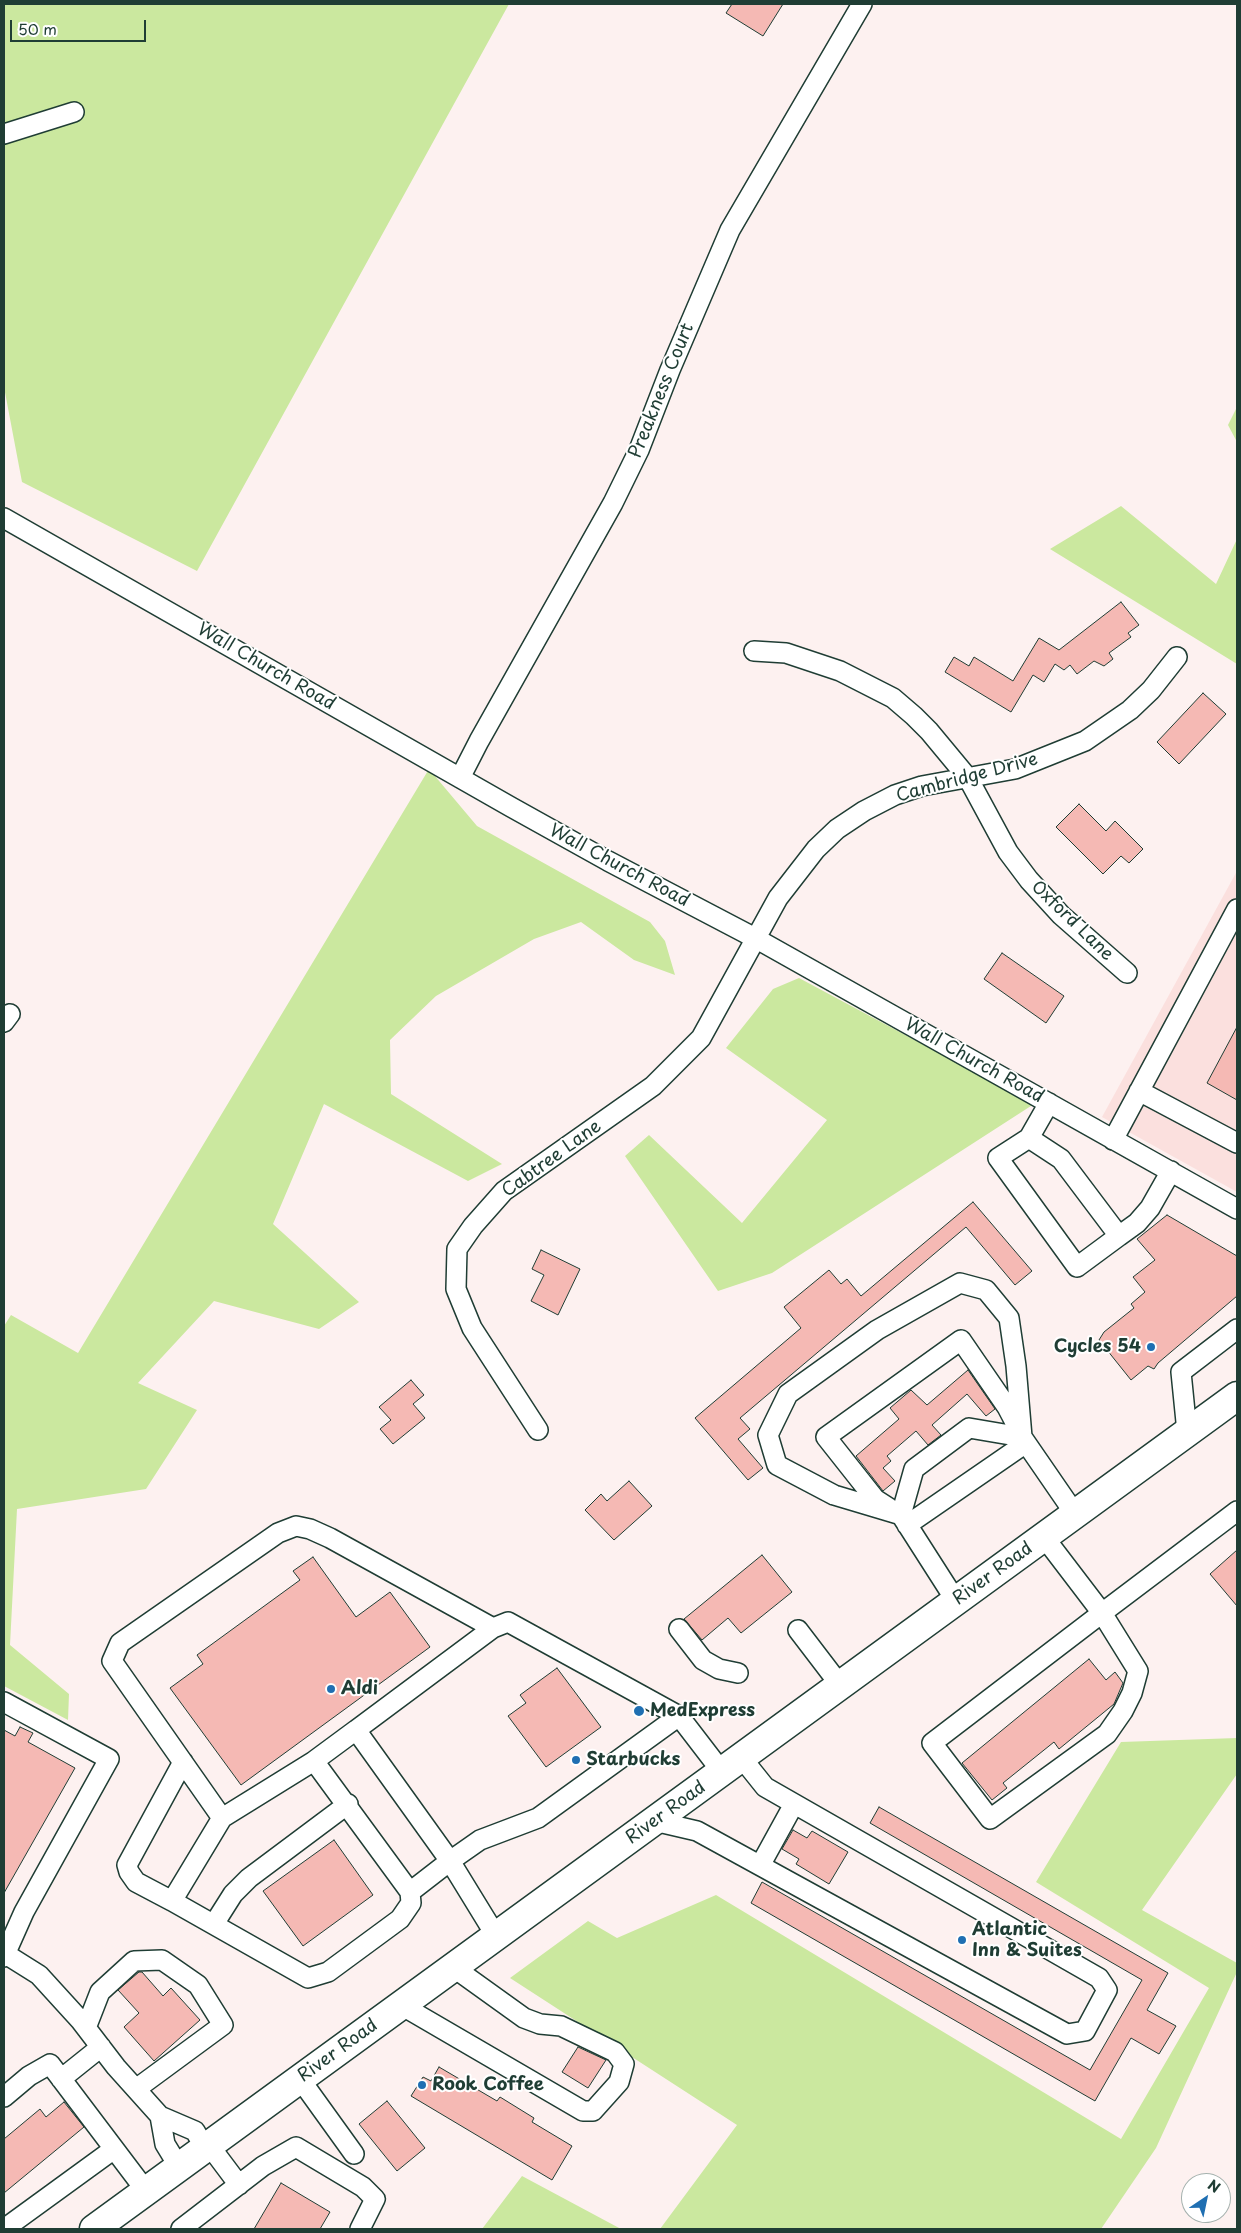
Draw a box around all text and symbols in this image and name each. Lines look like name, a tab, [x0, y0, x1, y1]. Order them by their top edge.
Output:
scale bar	[12, 10, 149, 42]
text: 50 m	[18, 17, 57, 40]
street label: Preakness Court	[625, 320, 699, 462]
street label: Wall Church Road	[193, 619, 339, 715]
street label: Cambridge Drive	[894, 749, 1040, 807]
street label: Wall Church Road	[545, 820, 693, 912]
street label: Oxford Lane	[1026, 876, 1118, 966]
street label: Wall Church Road	[901, 1014, 1047, 1108]
street label: Cabtree Lane	[498, 1116, 606, 1202]
place label: Cycles 54	[1054, 1336, 1141, 1358]
marker: Cycles 54	[1145, 1341, 1157, 1353]
street label: River Road	[949, 1538, 1037, 1610]
place label: Aldi	[341, 1678, 378, 1700]
marker: Aldi	[325, 1683, 337, 1695]
place label: MedExpress	[650, 1700, 755, 1722]
marker: MedExpress	[632, 1704, 646, 1718]
place label: Starbucks	[586, 1749, 680, 1771]
marker: Starbucks	[570, 1754, 582, 1766]
street label: River Road	[622, 1777, 710, 1849]
place label: Atlantic Inn & Suites	[972, 1919, 1082, 1962]
marker: Atlantic Inn & Suites	[956, 1934, 968, 1946]
street label: River Road	[294, 2015, 382, 2087]
place label: Rook Coffee	[432, 2074, 544, 2096]
marker: Rook Coffee	[416, 2079, 428, 2091]
north arrow	[1181, 2173, 1231, 2223]
text: N	[1204, 2174, 1225, 2198]

